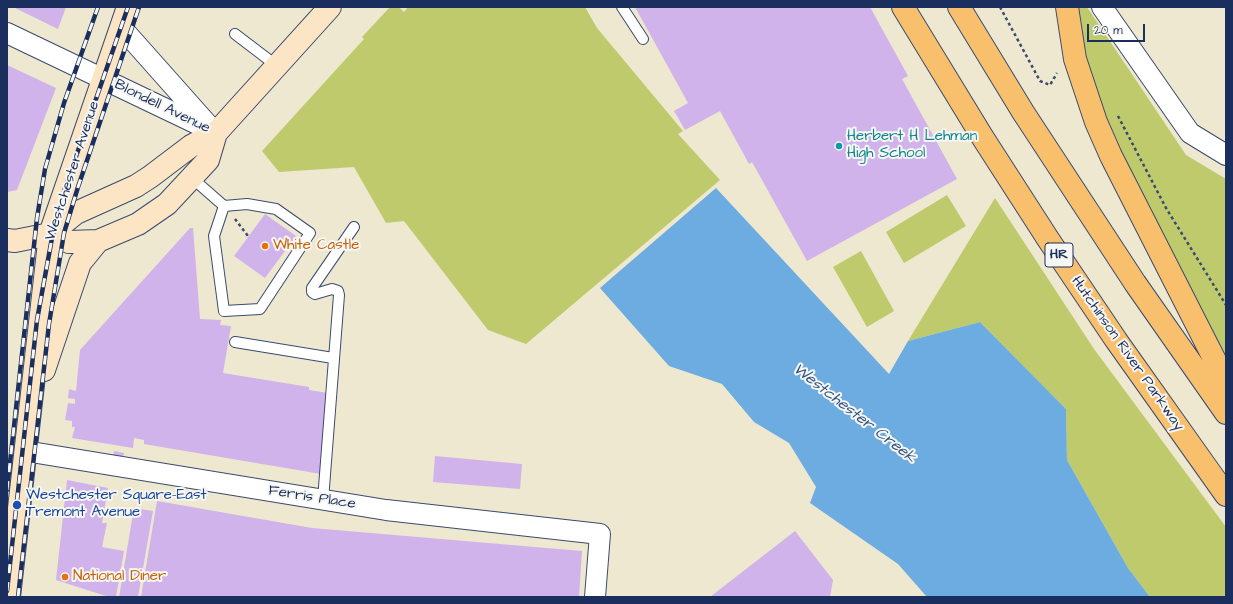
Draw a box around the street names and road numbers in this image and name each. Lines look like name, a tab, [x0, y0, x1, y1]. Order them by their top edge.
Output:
street label: Blondell Avenue	[111, 76, 213, 138]
street label: Westchester Avenue	[42, 99, 104, 243]
road number: HR	[1045, 243, 1073, 267]
street label: Hutchinson River Parkway	[1067, 273, 1187, 435]
street label: Ferris Place	[267, 482, 357, 514]

